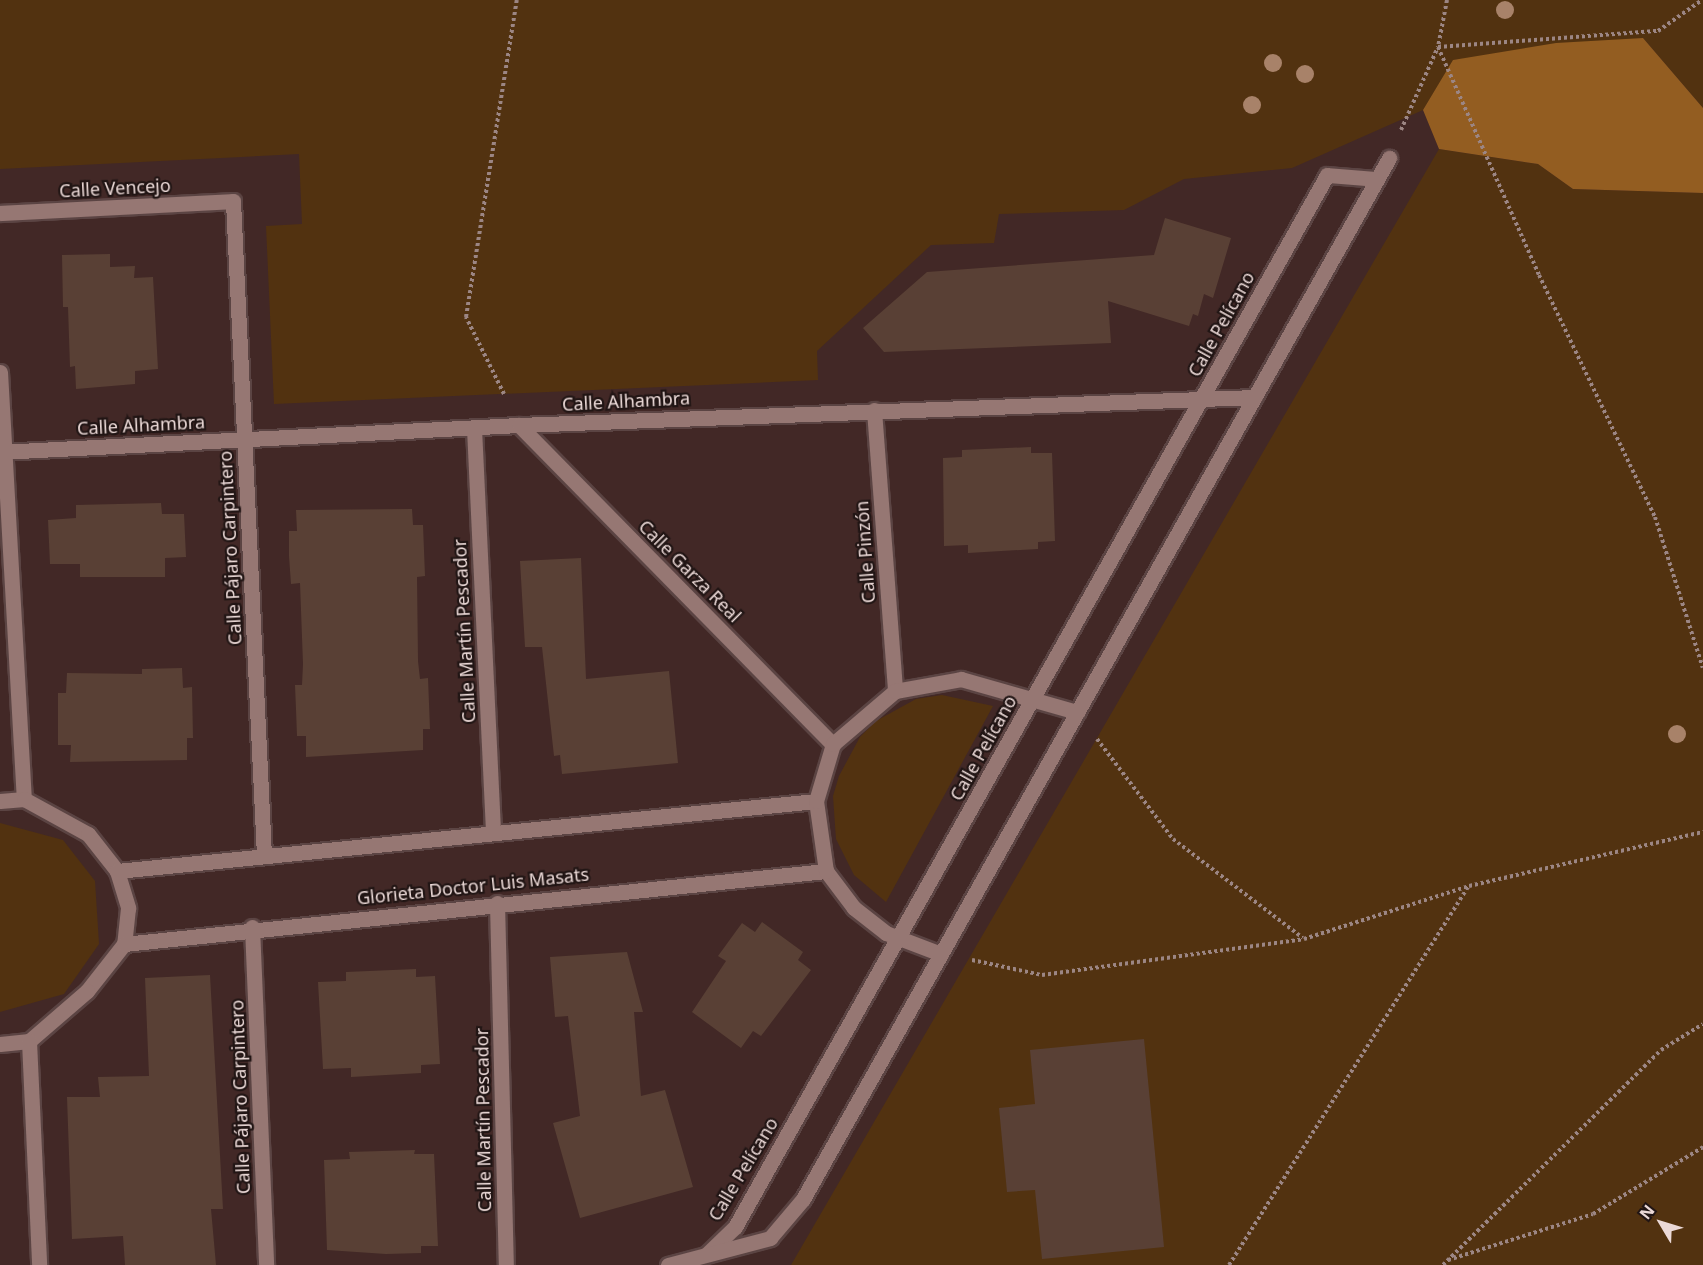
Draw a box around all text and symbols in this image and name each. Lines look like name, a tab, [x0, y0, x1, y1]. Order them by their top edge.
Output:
street label: Calle Vencejo	[59, 174, 171, 202]
street label: Calle Pelícano	[1183, 268, 1259, 380]
street label: Calle Alhambra	[562, 387, 690, 415]
street label: Calle Alhambra	[77, 411, 205, 439]
street label: Calle Pájaro Carpintero	[214, 450, 246, 646]
street label: Calle Pinzón	[851, 500, 879, 604]
street label: Calle Garza Real	[634, 515, 746, 627]
street label: Calle Martín Pescador	[448, 538, 480, 724]
street label: Calle Pelícano	[945, 692, 1021, 804]
street label: Glorieta Doctor Luis Masats	[356, 863, 590, 909]
street label: Calle Pájaro Carpintero	[226, 1000, 254, 1194]
street label: Calle Martín Pescador	[471, 1028, 495, 1212]
street label: Calle Pelícano	[704, 1113, 782, 1225]
north arrow	[1631, 1193, 1691, 1253]
text: N	[1634, 1200, 1659, 1224]

